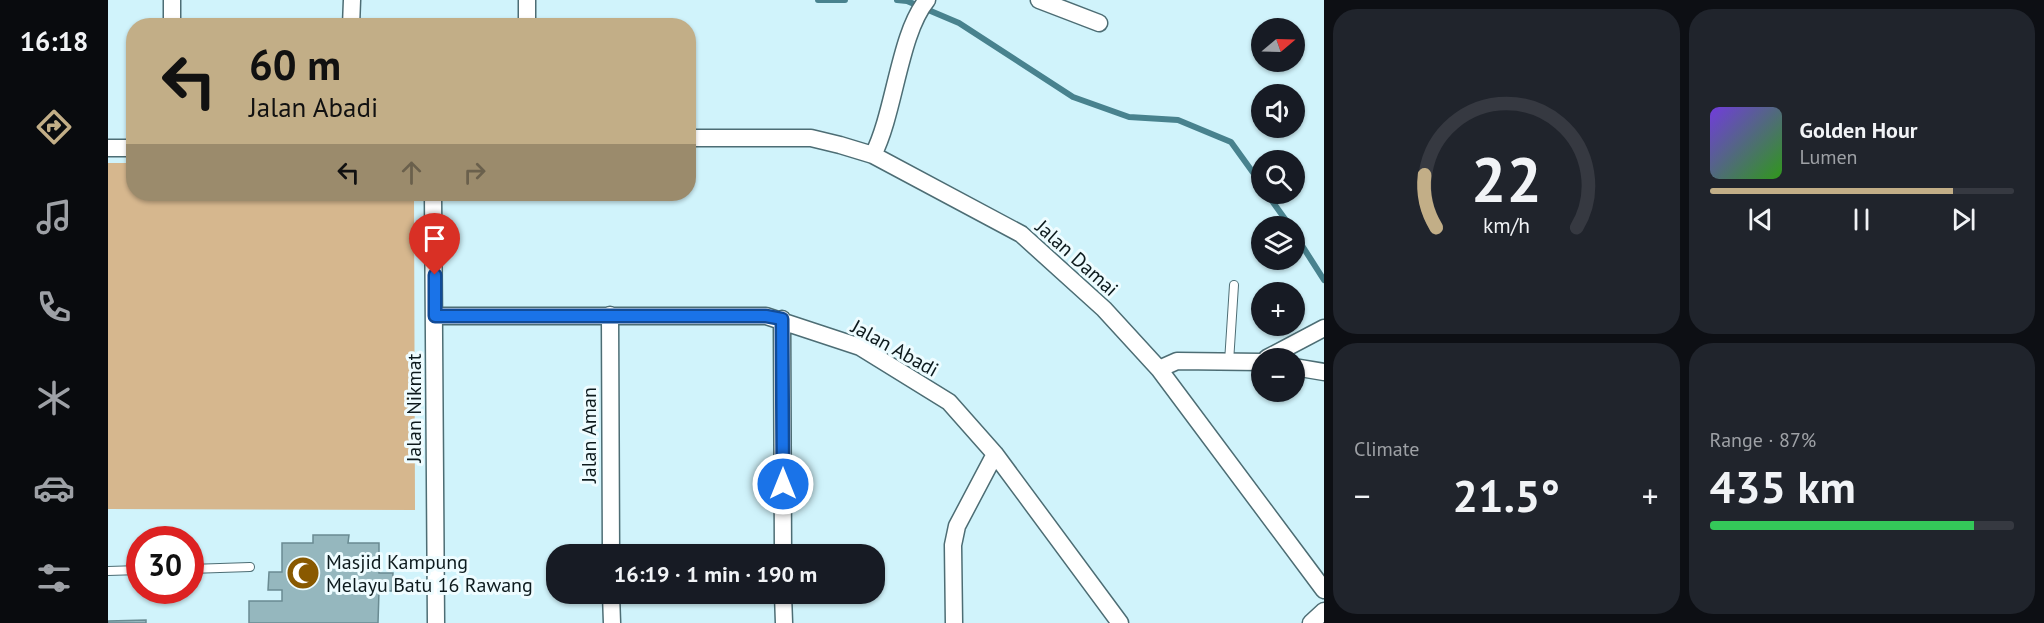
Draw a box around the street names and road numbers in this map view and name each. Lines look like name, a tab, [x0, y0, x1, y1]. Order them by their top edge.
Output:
street label: Jalan Damai	[1030, 213, 1124, 302]
street label: Jalan Abadi	[846, 313, 943, 383]
street label: Jalan Nikmat	[401, 353, 427, 464]
street label: Jalan Aman	[576, 387, 602, 484]

